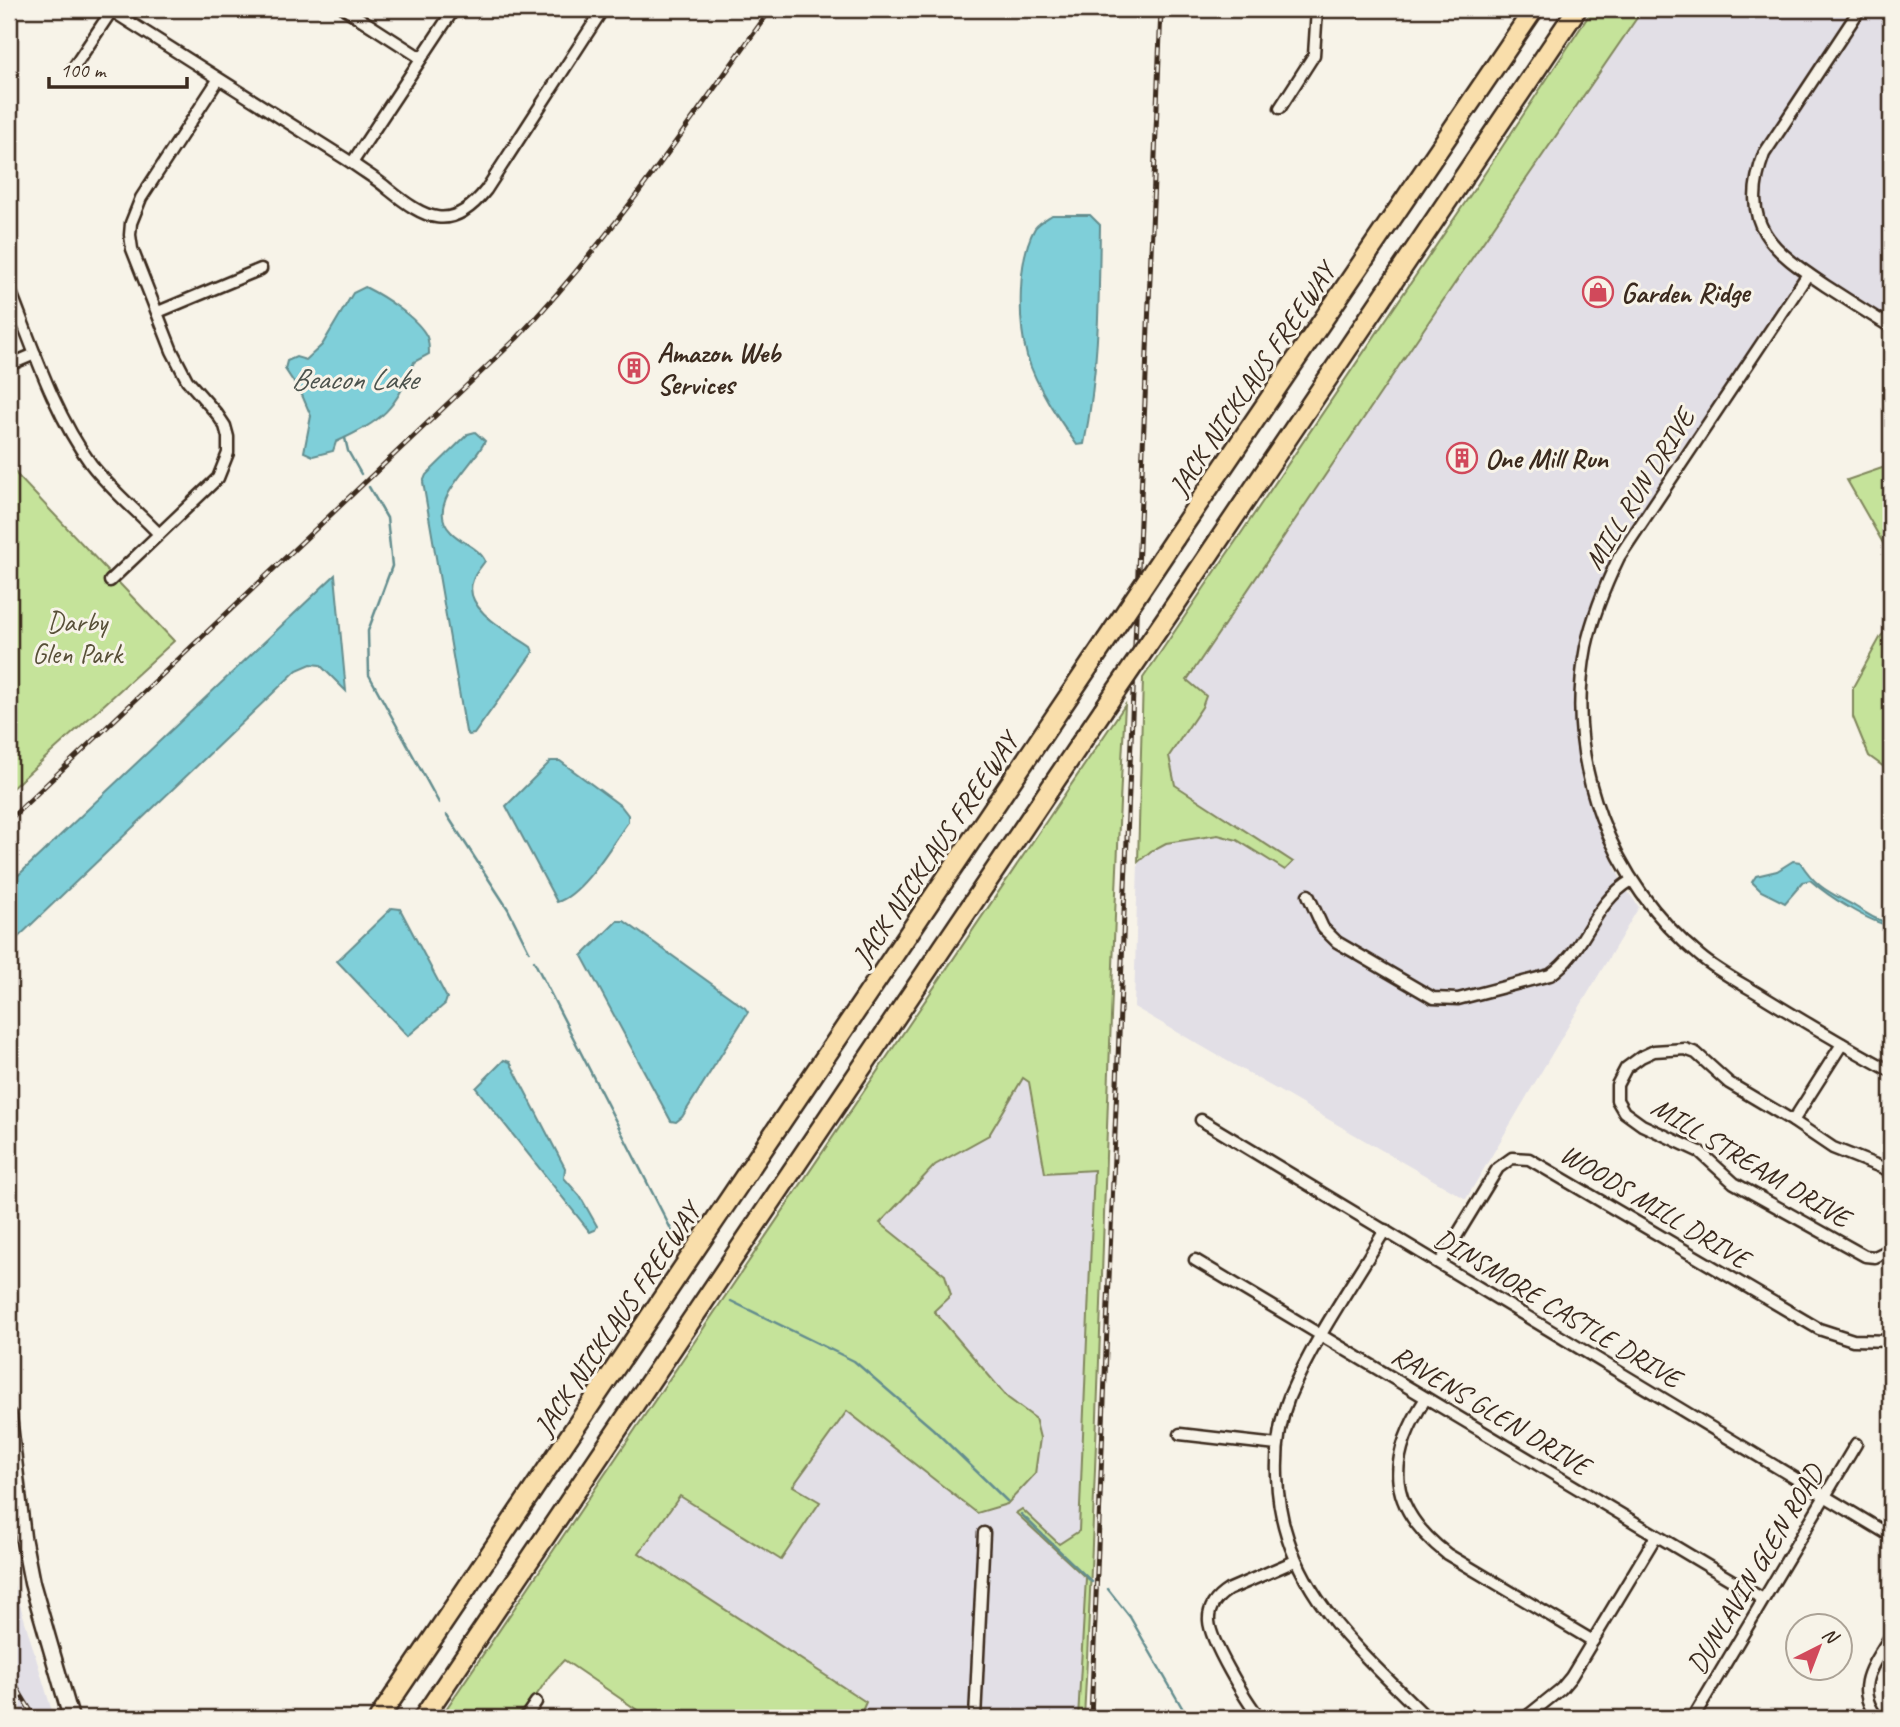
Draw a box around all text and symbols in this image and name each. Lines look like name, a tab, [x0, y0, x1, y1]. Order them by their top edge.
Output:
scale bar	[49, 46, 187, 90]
text: 100 m	[60, 57, 107, 83]
street label: JACK NICKLAUS FREEWAY	[1160, 253, 1345, 504]
shop icon: Garden Ridge	[1581, 275, 1615, 309]
place label: Garden Ridge	[1621, 275, 1752, 310]
place label: Amazon Web Services	[657, 335, 783, 402]
building icon: Amazon Web Services	[617, 351, 651, 385]
water label: Beacon Lake	[291, 360, 421, 398]
street label: MILL RUN DRIVE	[1576, 400, 1704, 576]
building icon: One Mill Run	[1445, 441, 1479, 475]
place label: One Mill Run	[1485, 441, 1609, 476]
park label: Darby Glen Park	[32, 604, 125, 671]
street label: JACK NICKLAUS FREEWAY	[843, 723, 1028, 974]
street label: MILL STREAM DRIVE	[1645, 1089, 1859, 1237]
street label: WOODS MILL DRIVE	[1554, 1136, 1759, 1278]
street label: JACK NICKLAUS FREEWAY	[525, 1193, 710, 1444]
street label: DINSMORE CASTLE DRIVE	[1428, 1220, 1690, 1397]
street label: RAVENS GLEN DRIVE	[1386, 1337, 1600, 1485]
street label: DUNLAVIN GLEN ROAD	[1679, 1458, 1831, 1680]
north arrow	[1784, 1612, 1854, 1682]

